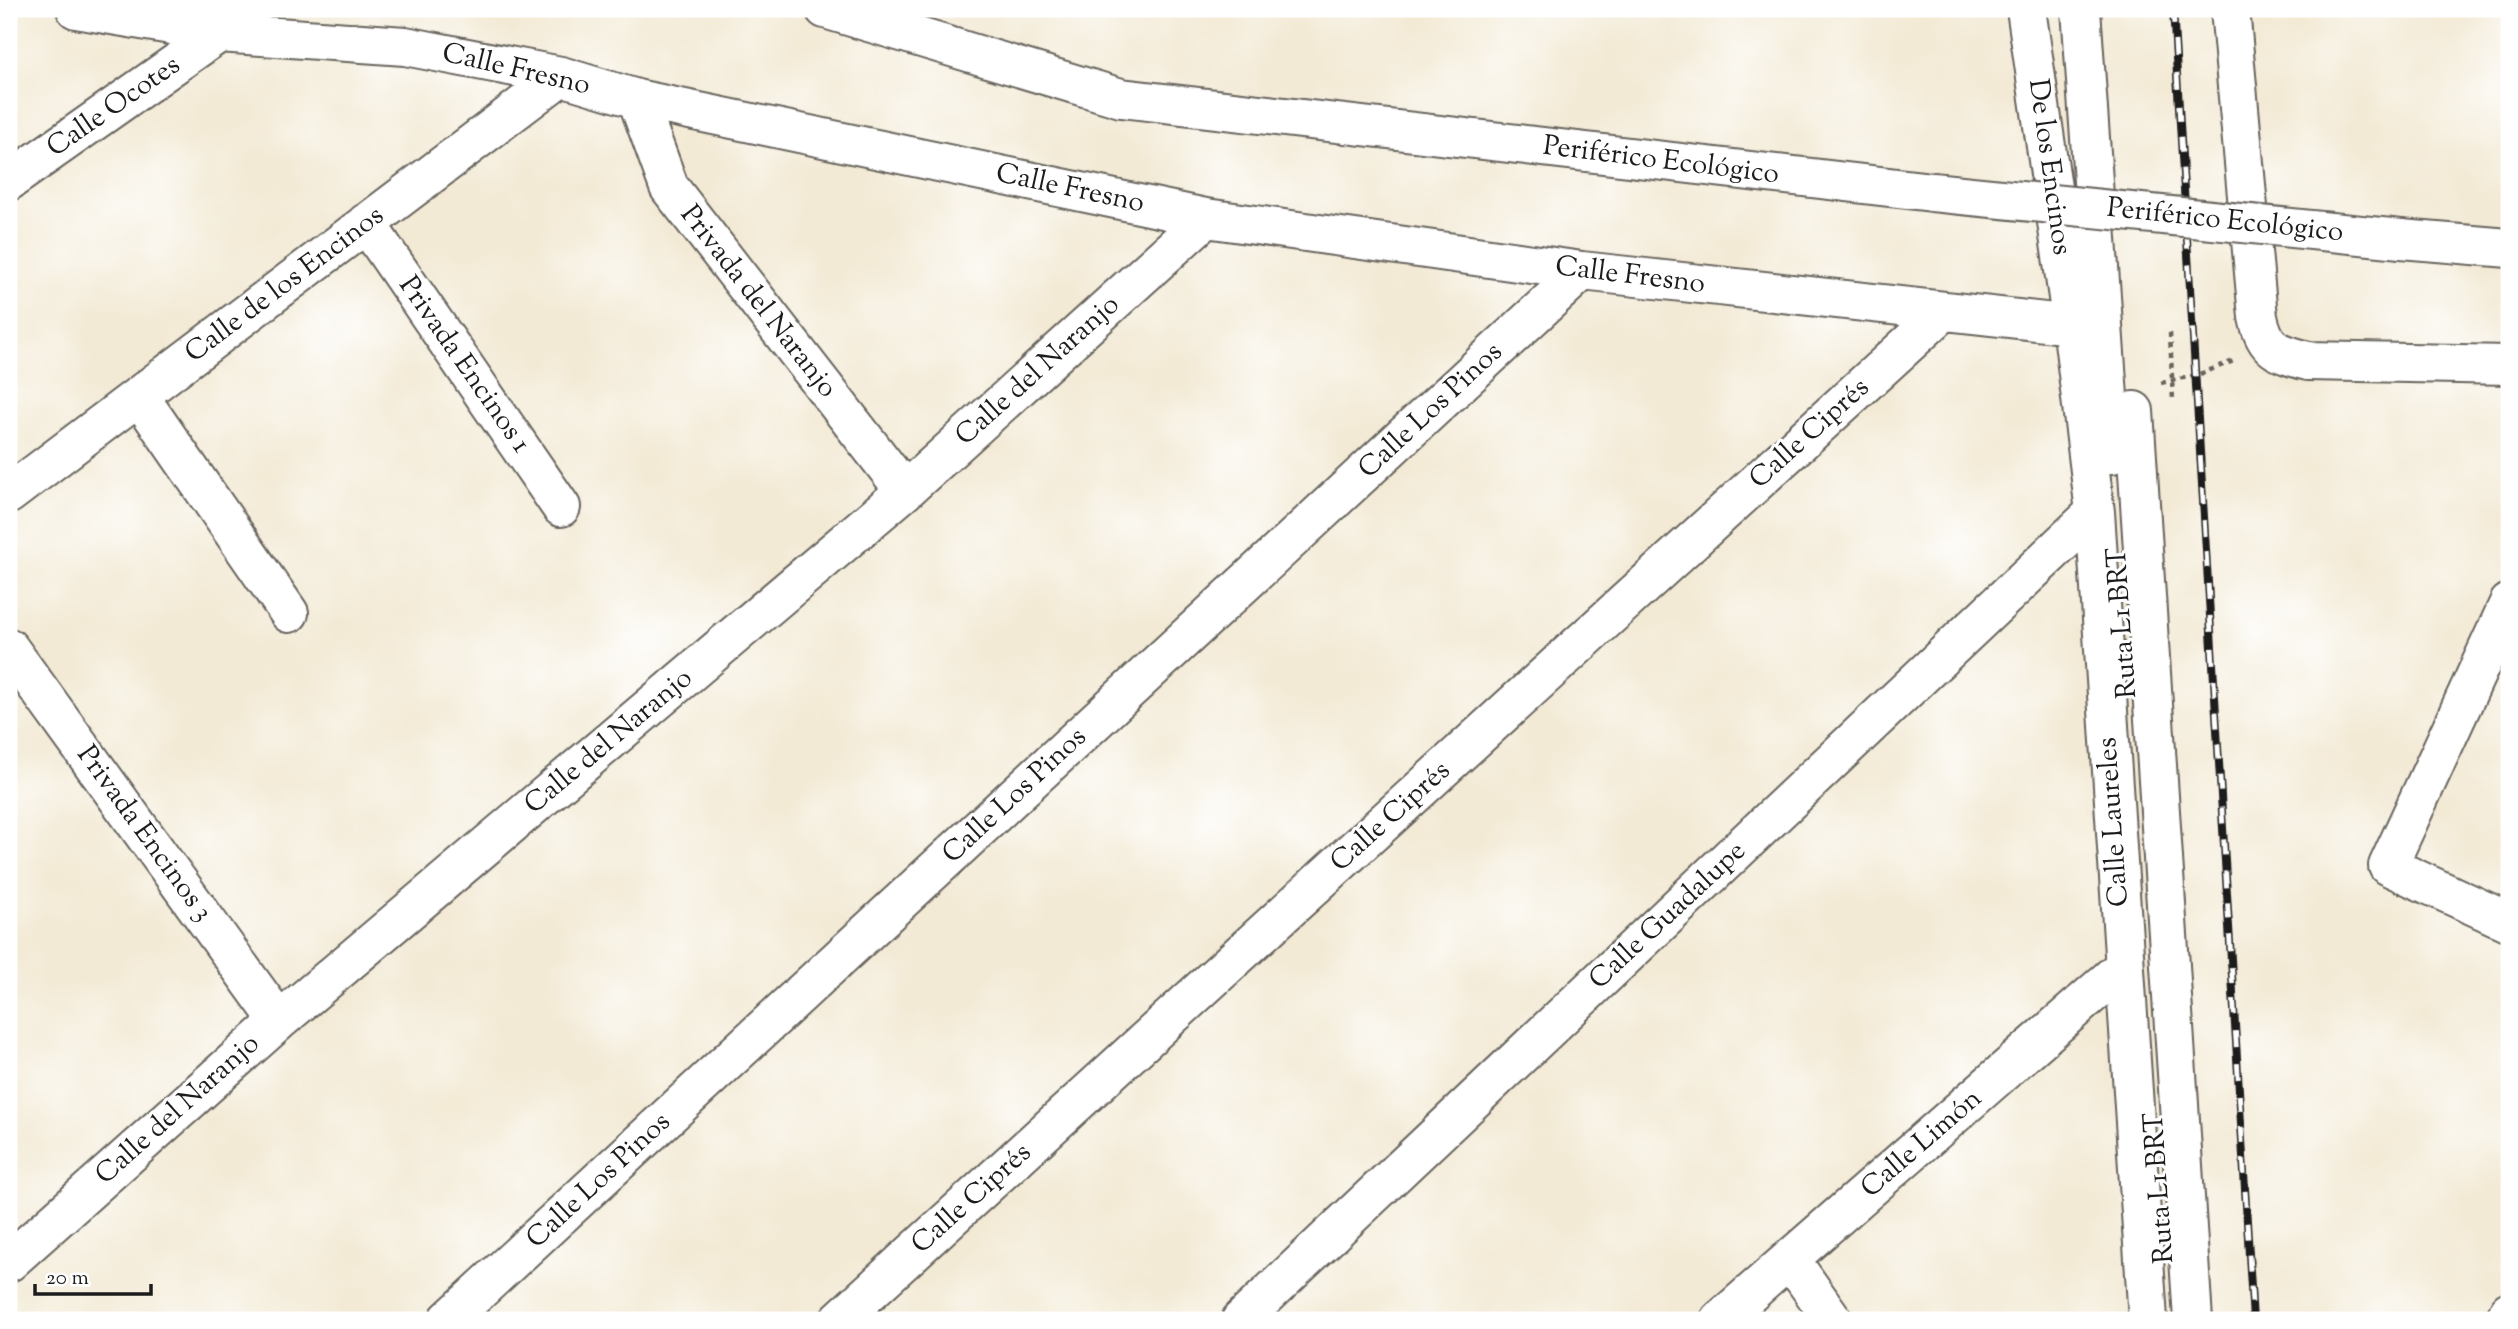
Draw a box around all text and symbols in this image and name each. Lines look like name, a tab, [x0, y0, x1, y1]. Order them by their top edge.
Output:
street label: Calle Fresno	[438, 34, 594, 106]
street label: Calle Ocotes	[39, 46, 189, 168]
street label: De los Encinos	[2017, 76, 2081, 258]
street label: Periférico Ecológico	[1541, 127, 1781, 195]
street label: Calle Fresno	[992, 154, 1148, 224]
street label: Periférico Ecológico	[2105, 189, 2345, 253]
street label: Calle de los Encinos	[177, 197, 393, 373]
street label: Privada del Naranjo	[670, 197, 846, 407]
street label: Calle Fresno	[1553, 247, 1707, 305]
street label: Privada Encinos 1	[388, 269, 540, 461]
street label: Calle del Naranjo	[947, 286, 1129, 456]
street label: Calle Los Pinos	[1350, 333, 1512, 489]
street label: Calle Ciprés	[1741, 369, 1879, 499]
street label: Ruta L1 BRT	[2098, 546, 2148, 700]
street label: Calle del Naranjo	[516, 660, 702, 824]
street label: Calle Los Pinos	[934, 718, 1096, 874]
street label: Calle Laureles	[2088, 736, 2140, 908]
street label: Privada Encinos 3	[66, 738, 222, 930]
street label: Calle Ciprés	[1322, 752, 1460, 882]
street label: Calle Guadalupe	[1581, 833, 1755, 999]
street label: Calle del Naranjo	[87, 1025, 269, 1195]
street label: Calle Limón	[1853, 1080, 1991, 1208]
street label: Calle Los Pinos	[518, 1103, 680, 1259]
street label: Ruta L1 BRT	[2135, 1111, 2185, 1265]
street label: Calle Ciprés	[903, 1134, 1041, 1264]
scale bar	[35, 1252, 150, 1296]
text: 20 m	[46, 1264, 89, 1294]

